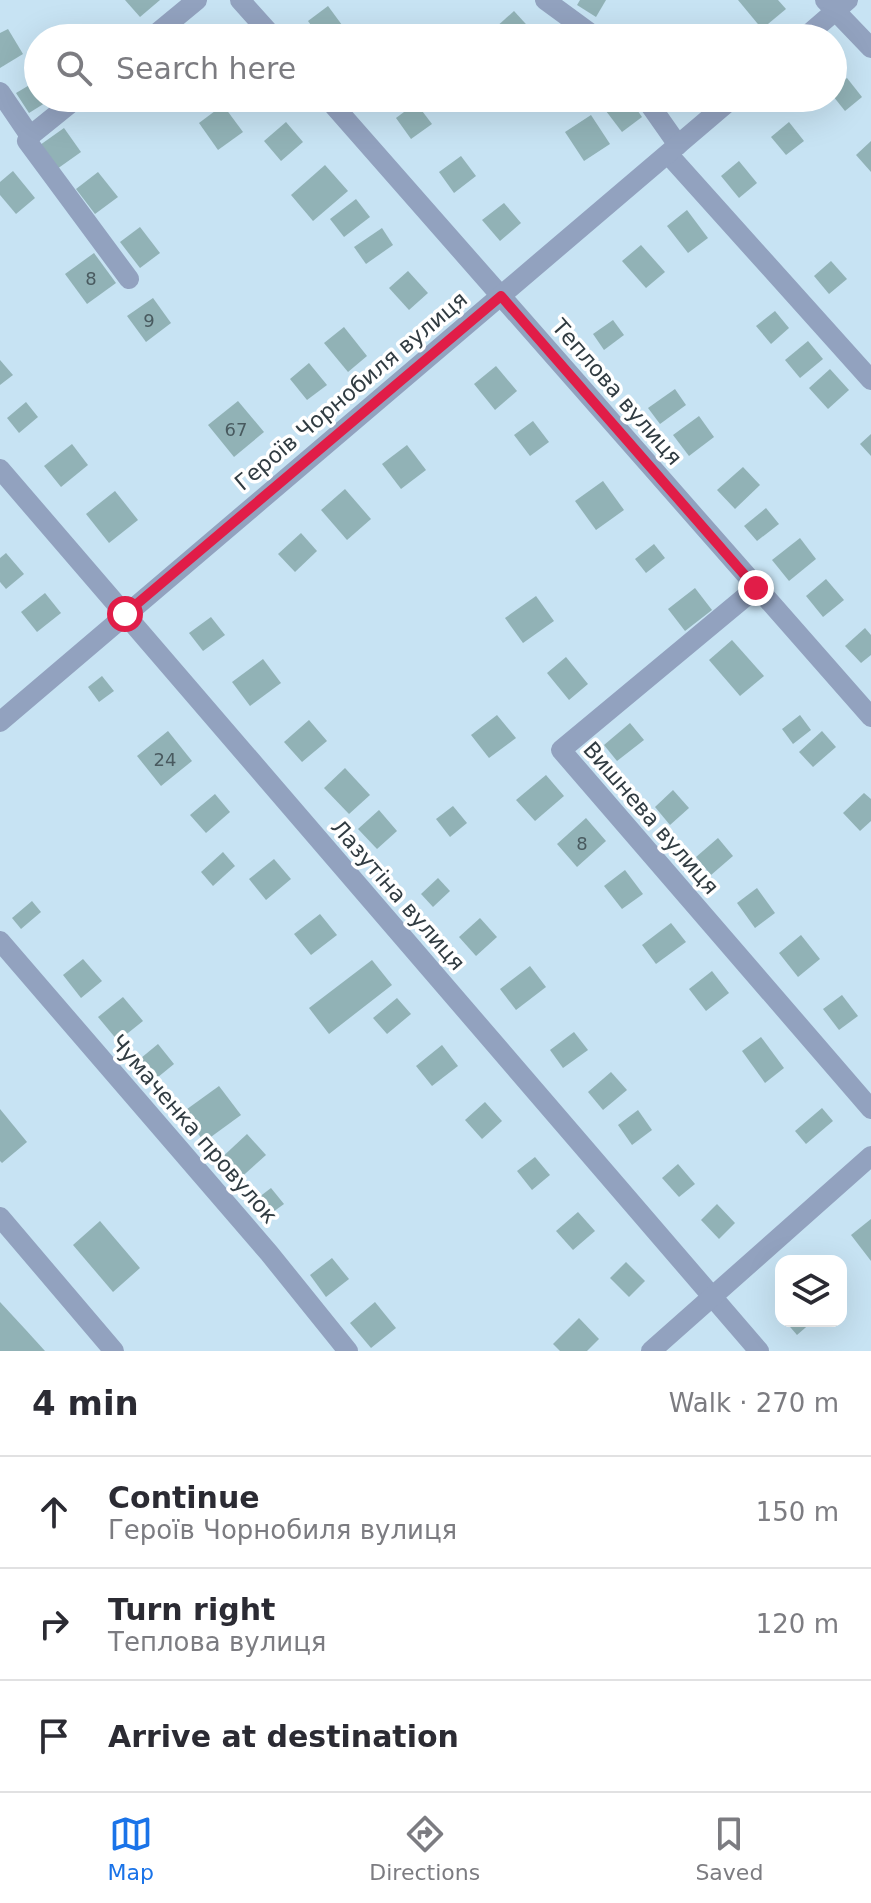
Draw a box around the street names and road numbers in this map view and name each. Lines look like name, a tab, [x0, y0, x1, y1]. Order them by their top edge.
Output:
street label: Героїв Чорнобиля вулиця	[230, 286, 472, 496]
street label: Теплова вулиця	[546, 313, 687, 470]
street label: Вишнева вулиця	[578, 737, 724, 899]
street label: Лазутіна вулиця	[326, 815, 470, 975]
street label: Чумаченка провулок	[105, 1030, 283, 1228]

